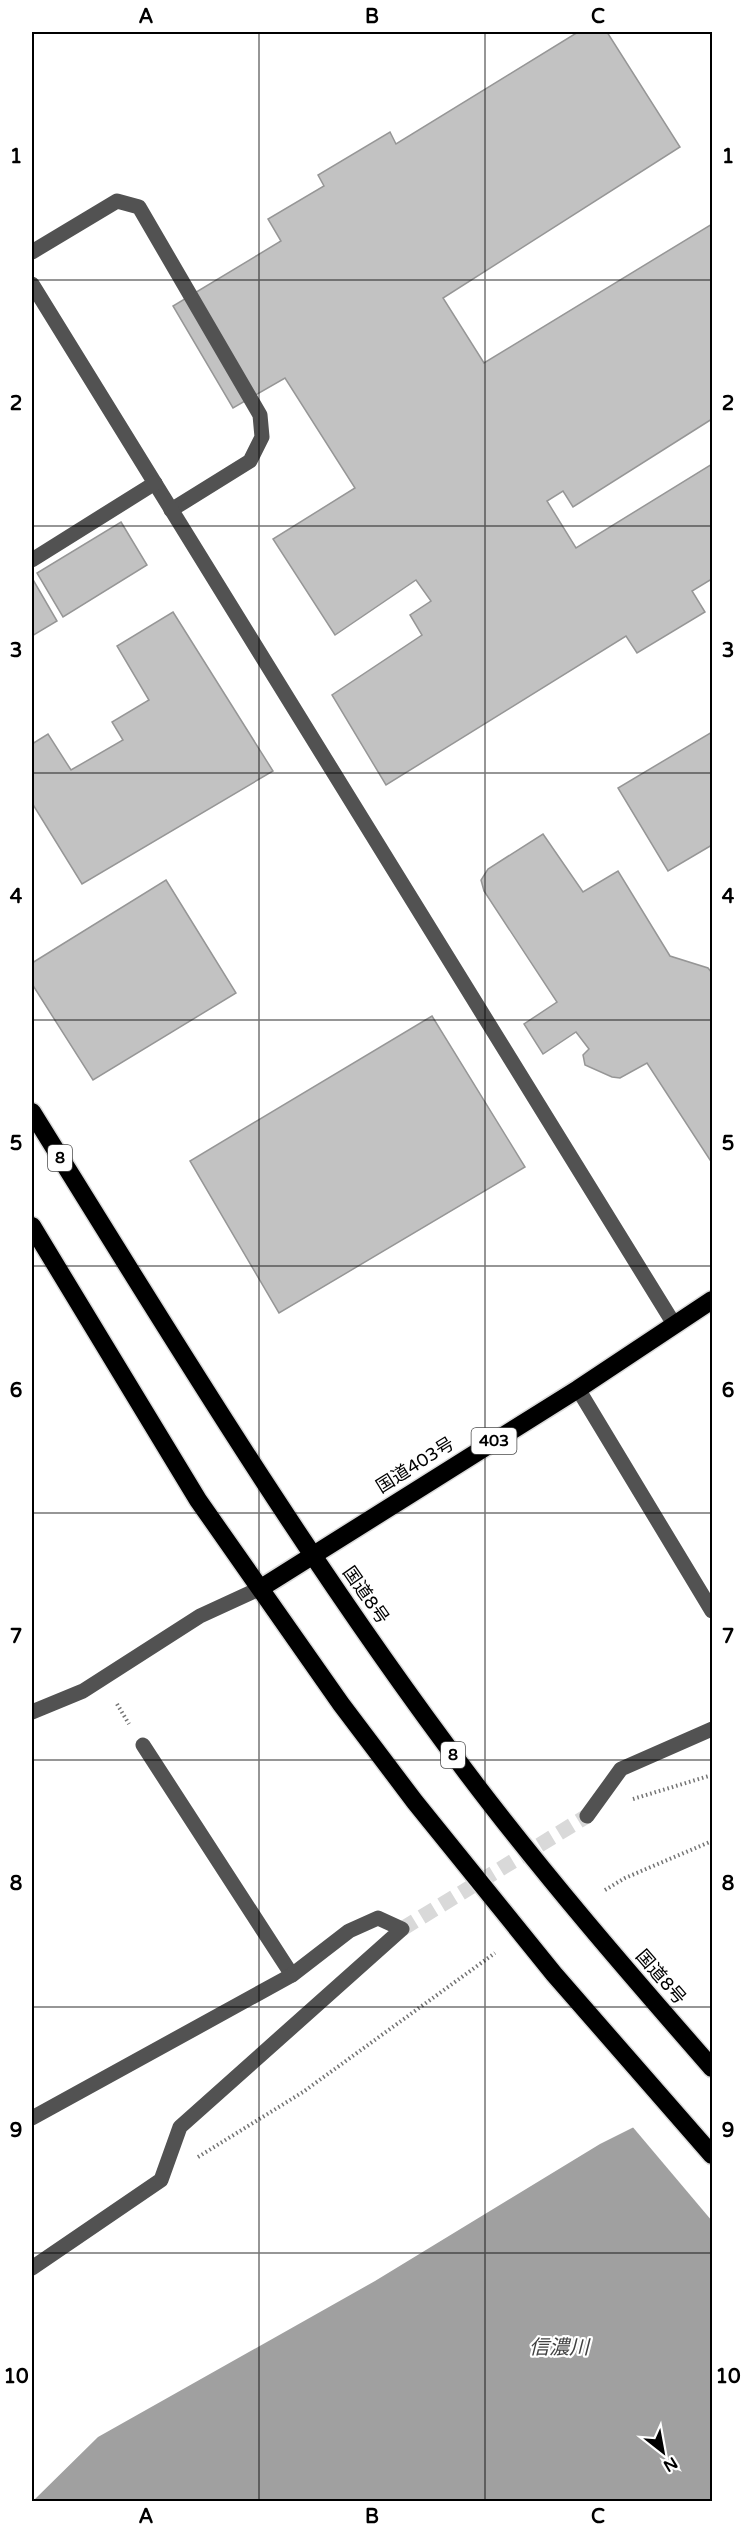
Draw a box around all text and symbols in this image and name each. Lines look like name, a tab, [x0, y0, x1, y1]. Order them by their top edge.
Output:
text: A	[139, 5, 154, 29]
text: B	[365, 5, 379, 29]
text: C	[591, 5, 605, 29]
text: 1	[10, 145, 22, 169]
text: 1	[722, 145, 734, 169]
text: 2	[10, 392, 22, 416]
text: 2	[722, 392, 734, 416]
text: 3	[10, 639, 22, 663]
text: 3	[722, 639, 734, 663]
text: 4	[10, 885, 23, 909]
text: 4	[722, 885, 735, 909]
text: 5	[10, 1132, 22, 1156]
text: 5	[722, 1132, 734, 1156]
road number: 8	[48, 1145, 72, 1171]
text: 6	[10, 1379, 22, 1403]
text: 6	[722, 1379, 734, 1403]
road number: 403	[472, 1428, 516, 1454]
street label: 国道403号	[372, 1432, 458, 1498]
street label: 国道8号	[338, 1562, 394, 1628]
text: 7	[10, 1625, 22, 1649]
text: 7	[722, 1625, 734, 1649]
road number: 8	[441, 1742, 465, 1768]
text: 8	[10, 1872, 22, 1896]
text: 8	[722, 1872, 734, 1896]
street label: 国道8号	[631, 1945, 691, 2009]
text: 9	[10, 2119, 22, 2143]
text: 9	[722, 2119, 734, 2143]
water label: 信濃川	[529, 2336, 591, 2360]
text: 10	[3, 2365, 29, 2389]
text: 10	[715, 2365, 741, 2389]
north arrow	[633, 2422, 693, 2482]
text: N	[660, 2452, 681, 2476]
text: A	[139, 2505, 154, 2529]
text: B	[365, 2505, 379, 2529]
text: C	[591, 2505, 605, 2529]

